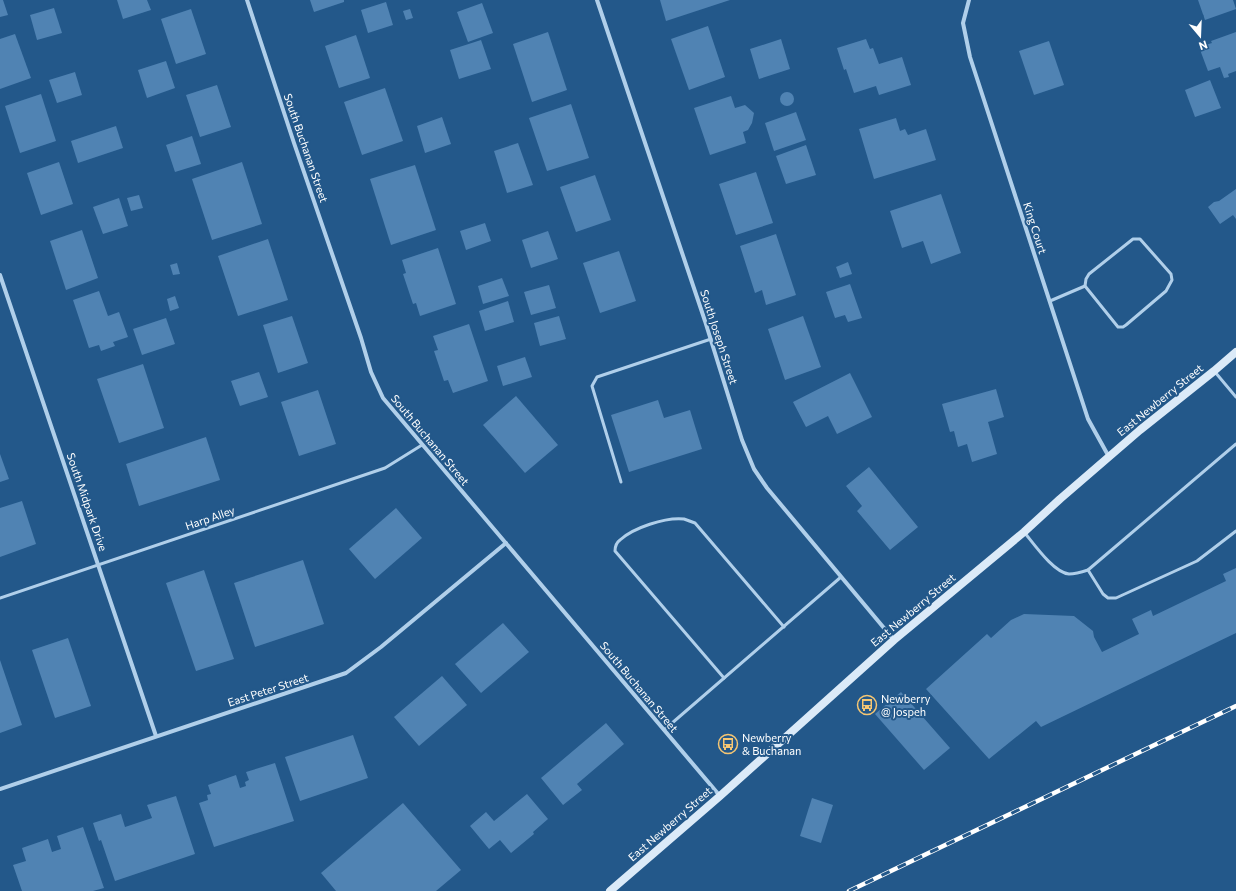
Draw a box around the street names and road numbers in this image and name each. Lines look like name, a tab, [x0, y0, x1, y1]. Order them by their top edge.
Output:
street label: South Buchanan Street	[282, 92, 331, 204]
street label: King Court	[1021, 200, 1050, 256]
street label: South Joseph Street	[697, 288, 741, 386]
street label: East Newberry Street	[1114, 361, 1206, 438]
street label: South Buchanan Street	[389, 392, 472, 488]
street label: South Midpark Drive	[65, 451, 110, 553]
street label: Harp Alley	[183, 503, 237, 532]
street label: East Newberry Street	[868, 570, 958, 649]
street label: South Buchanan Street	[598, 639, 681, 735]
street label: East Peter Street	[226, 670, 310, 709]
street label: East Newberry Street	[625, 783, 715, 864]

